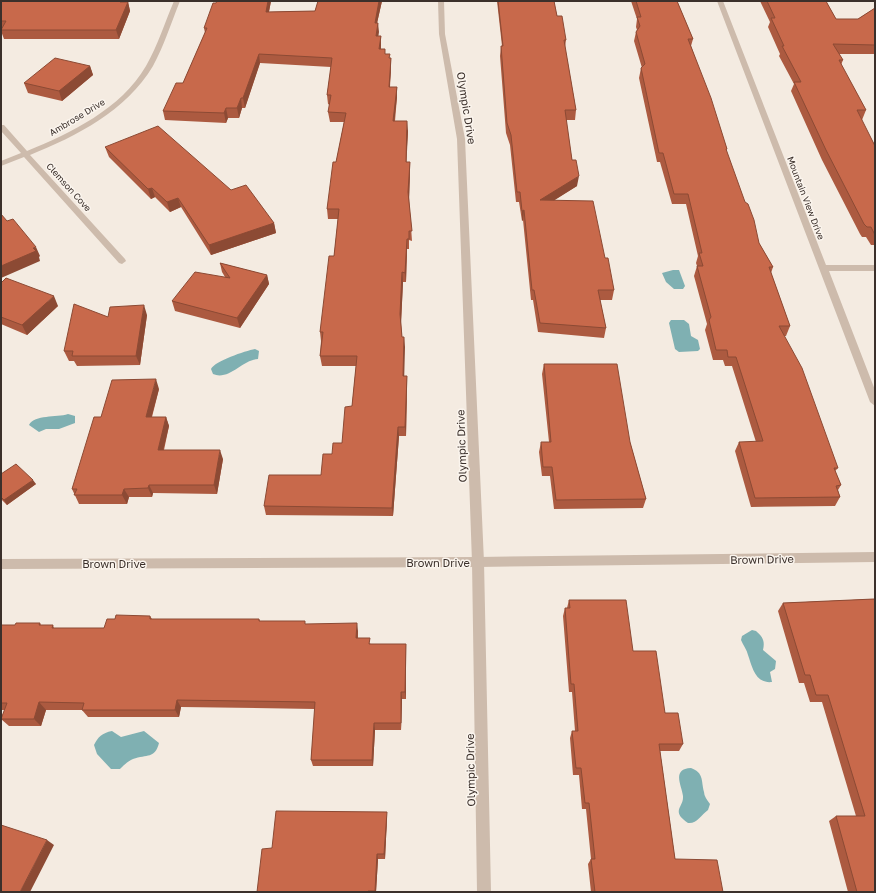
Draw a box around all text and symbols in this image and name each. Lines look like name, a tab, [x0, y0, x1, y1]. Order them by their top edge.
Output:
street label: Olympic Drive	[455, 71, 479, 145]
street label: Ambrose Drive	[47, 96, 107, 138]
street label: Mountain View Drive	[785, 155, 827, 241]
street label: Clemson Cove	[44, 160, 94, 214]
street label: Olympic Drive	[453, 409, 469, 483]
street label: Brown Drive	[730, 552, 794, 566]
street label: Brown Drive	[406, 556, 470, 569]
street label: Brown Drive	[82, 557, 146, 570]
street label: Olympic Drive	[463, 733, 477, 807]

